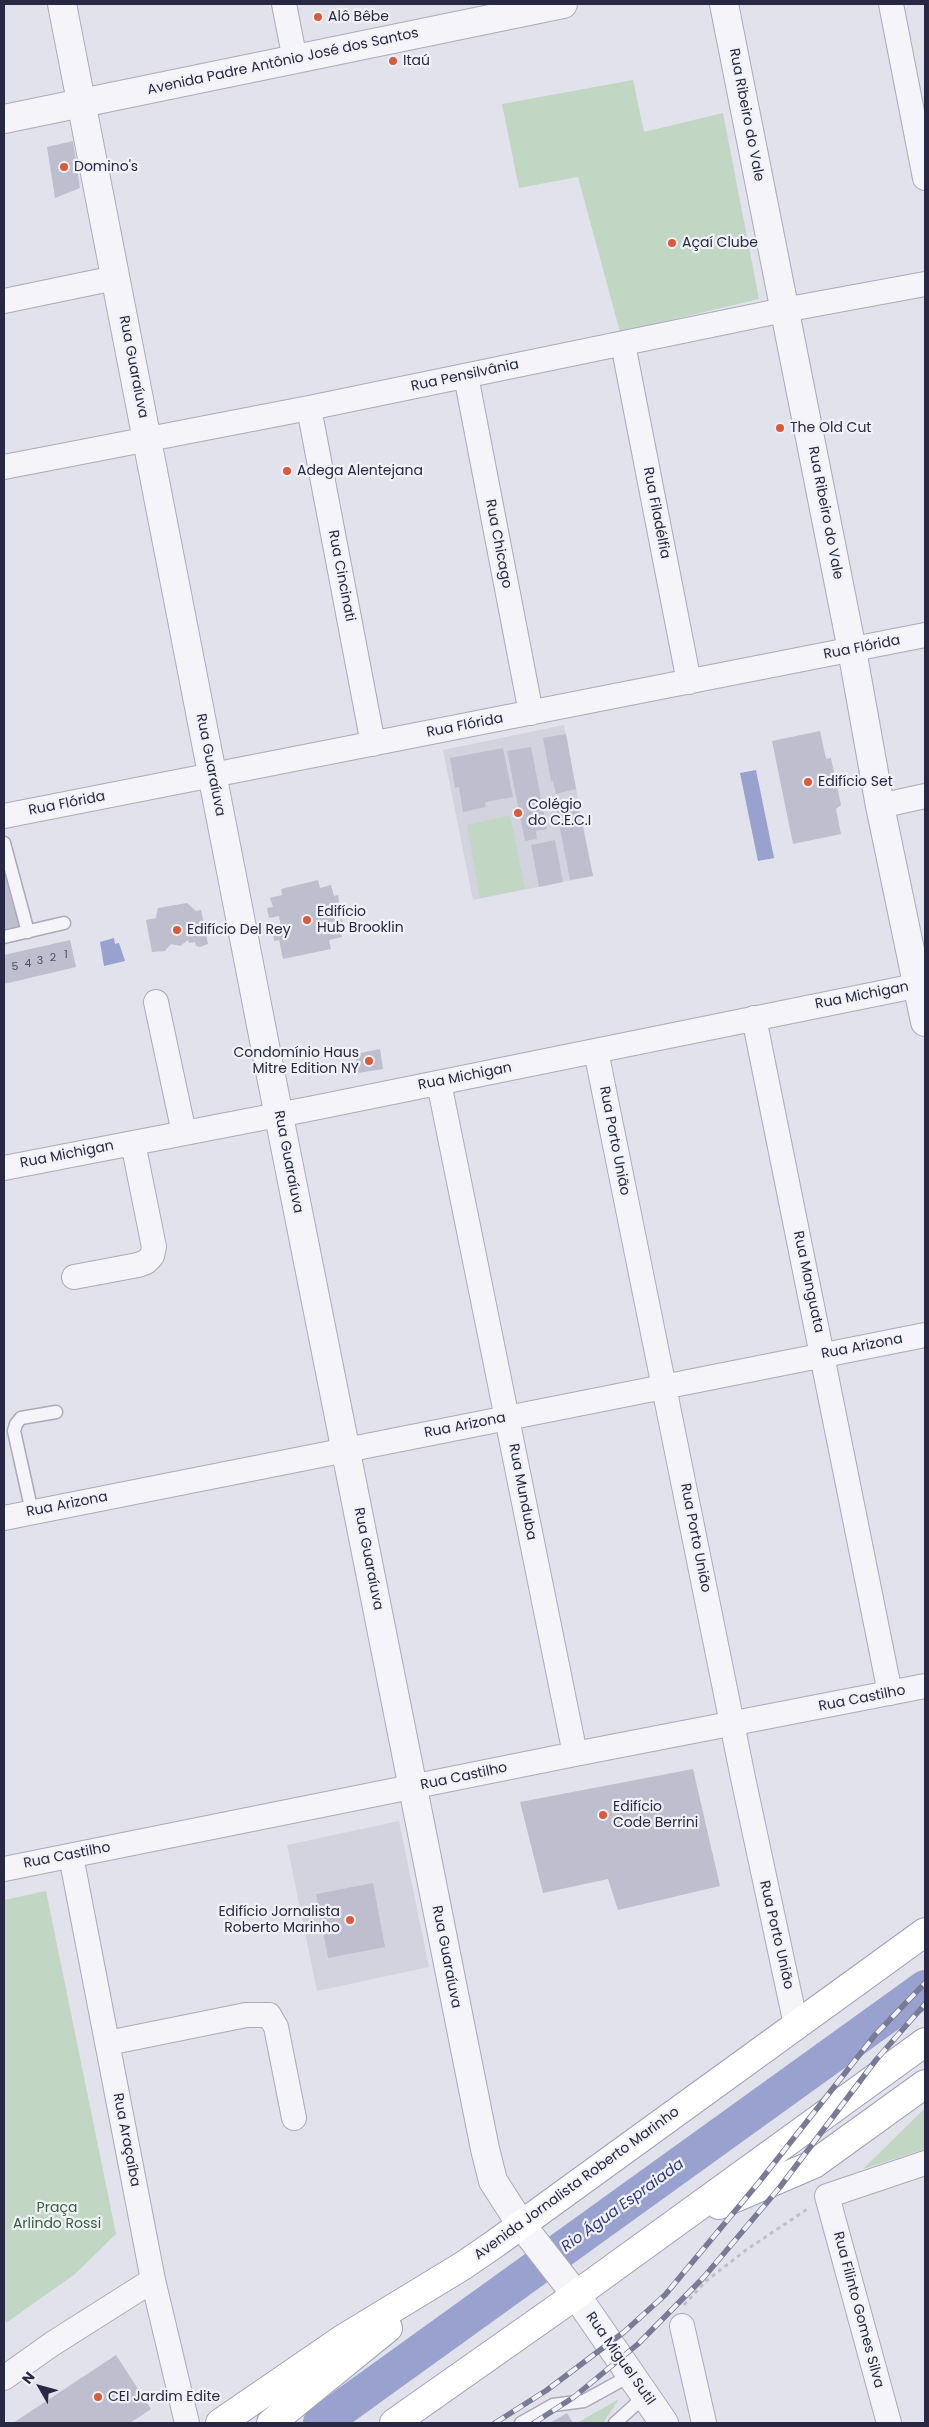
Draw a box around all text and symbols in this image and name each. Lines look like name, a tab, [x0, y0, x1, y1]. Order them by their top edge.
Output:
place label: Alô Bêbe	[328, 9, 389, 25]
marker: Alô Bêbe	[312, 11, 324, 23]
street label: Avenida Padre Antônio José dos Santos	[146, 25, 420, 99]
street label: Rua Ribeiro do Vale	[725, 47, 767, 183]
place label: Itaú	[403, 53, 430, 69]
marker: Itaú	[387, 55, 399, 67]
place label: Domino's	[74, 159, 138, 175]
marker: Domino's	[58, 161, 70, 173]
place label: Açaí Clube	[682, 235, 758, 251]
marker: Açaí Clube	[666, 237, 678, 249]
street label: Rua Guaraíuva	[115, 314, 151, 420]
street label: Rua Pensilvânia	[410, 356, 520, 396]
place label: The Old Cut	[790, 420, 871, 436]
marker: The Old Cut	[774, 422, 786, 434]
street label: Rua Ribeiro do Vale	[804, 445, 846, 581]
place label: Adega Alentejana	[297, 463, 423, 479]
marker: Adega Alentejana	[281, 465, 293, 477]
street label: Rua Filadélfia	[639, 466, 673, 560]
street label: Rua Chicago	[481, 498, 515, 590]
street label: Rua Cincinati	[324, 529, 358, 623]
street label: Rua Flórida	[822, 632, 902, 664]
street label: Rua Flórida	[425, 710, 505, 742]
street label: Rua Guaraíuva	[192, 712, 228, 818]
place label: Edifício Set	[818, 774, 893, 790]
marker: Edifício Set	[802, 776, 814, 788]
street label: Rua Flórida	[27, 788, 107, 820]
place label: Colégio do C.E.C.I	[528, 797, 591, 830]
marker: Colégio do C.E.C.I	[512, 807, 524, 819]
place label: Edifício Hub Brooklin	[317, 904, 404, 936]
marker: Edifício Hub Brooklin	[301, 914, 313, 926]
place label: Edifício Del Rey	[187, 922, 291, 938]
marker: Edifício Del Rey	[171, 924, 183, 936]
house number: 1	[64, 948, 68, 962]
house number: 2	[50, 951, 56, 965]
house number: 3	[37, 954, 43, 968]
house number: 4	[25, 957, 31, 971]
house number: 5	[12, 960, 18, 974]
street label: Rua Michigan	[814, 979, 910, 1013]
place label: Condomínio Haus Mitre Edition NY	[233, 1045, 359, 1078]
marker: Condomínio Haus Mitre Edition NY	[363, 1055, 375, 1067]
street label: Rua Michigan	[417, 1060, 513, 1094]
street label: Rua Porto União	[595, 1085, 633, 1197]
street label: Rua Guaraíuva	[270, 1109, 306, 1215]
street label: Rua Michigan	[19, 1138, 115, 1172]
street label: Rua Manguata	[789, 1230, 827, 1334]
street label: Rua Arizona	[820, 1331, 904, 1363]
street label: Rua Arizona	[423, 1410, 507, 1442]
street label: Rua Munduba	[504, 1442, 540, 1542]
street label: Rua Porto União	[676, 1482, 714, 1594]
street label: Rua Arizona	[25, 1489, 109, 1521]
street label: Rua Guaraíuva	[350, 1506, 386, 1612]
street label: Rua Castilho	[817, 1682, 907, 1716]
street label: Rua Castilho	[419, 1760, 509, 1794]
place label: Edifício Code Berrini	[613, 1799, 698, 1831]
marker: Edifício Code Berrini	[597, 1809, 609, 1821]
street label: Rua Castilho	[22, 1839, 112, 1873]
street label: Rua Porto União	[755, 1879, 797, 1991]
place label: Edifício Jornalista Roberto Marinho	[218, 1904, 340, 1936]
street label: Rua Guaraíuva	[428, 1904, 464, 2010]
marker: Edifício Jornalista Roberto Marinho	[344, 1914, 356, 1926]
street label: Rua Araçaíba	[109, 2092, 143, 2188]
street label: Avenida Jornalista Roberto Marinho	[471, 2104, 683, 2264]
water label: Rio Água Espraiada	[558, 2156, 688, 2256]
park label: Praça Arlindo Rossi	[13, 2200, 101, 2232]
street label: Rua Filinto Gomes Silva	[829, 2230, 887, 2390]
street label: Rua Miguel Sutil	[582, 2309, 658, 2409]
north arrow	[15, 2362, 65, 2412]
text: N	[17, 2367, 39, 2388]
place label: CEI Jardim Edite	[108, 2389, 220, 2405]
marker: CEI Jardim Edite	[92, 2391, 104, 2403]

